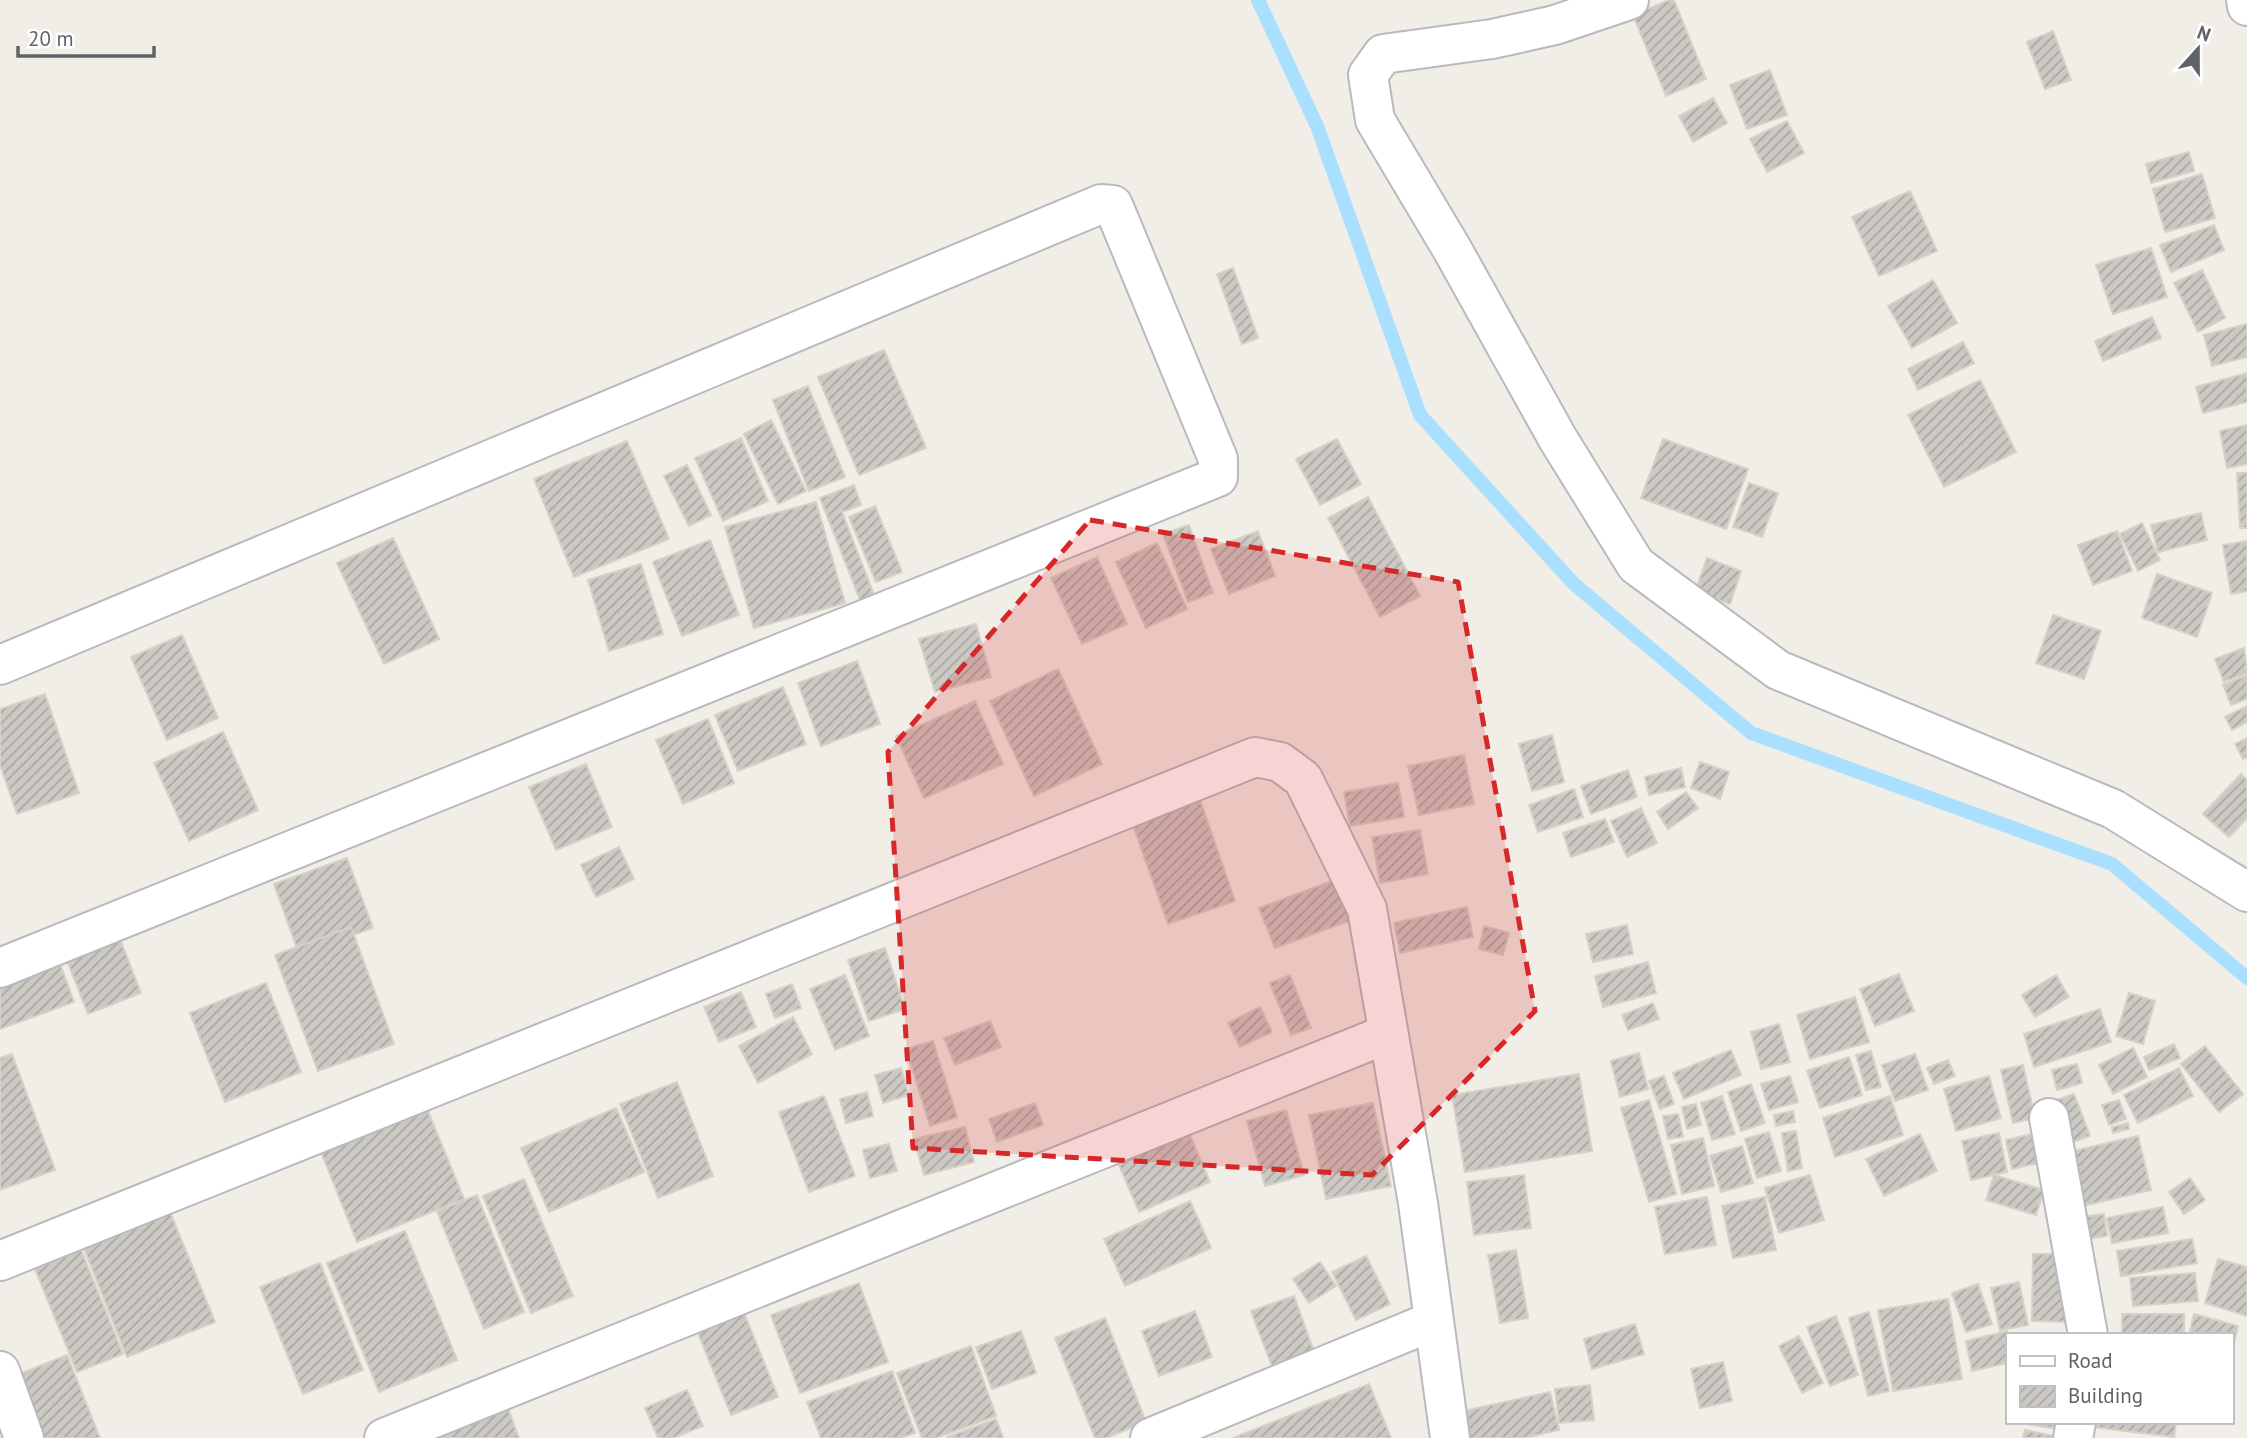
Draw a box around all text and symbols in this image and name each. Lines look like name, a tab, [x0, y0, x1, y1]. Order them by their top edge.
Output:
scale bar	[18, 14, 154, 58]
north arrow	[2163, 14, 2233, 84]
text: N	[2194, 20, 2214, 47]
text: 20 m	[28, 25, 74, 52]
legend	[2006, 1333, 2233, 1424]
text: Road	[2068, 1347, 2112, 1374]
text: Building	[2068, 1382, 2143, 1409]

